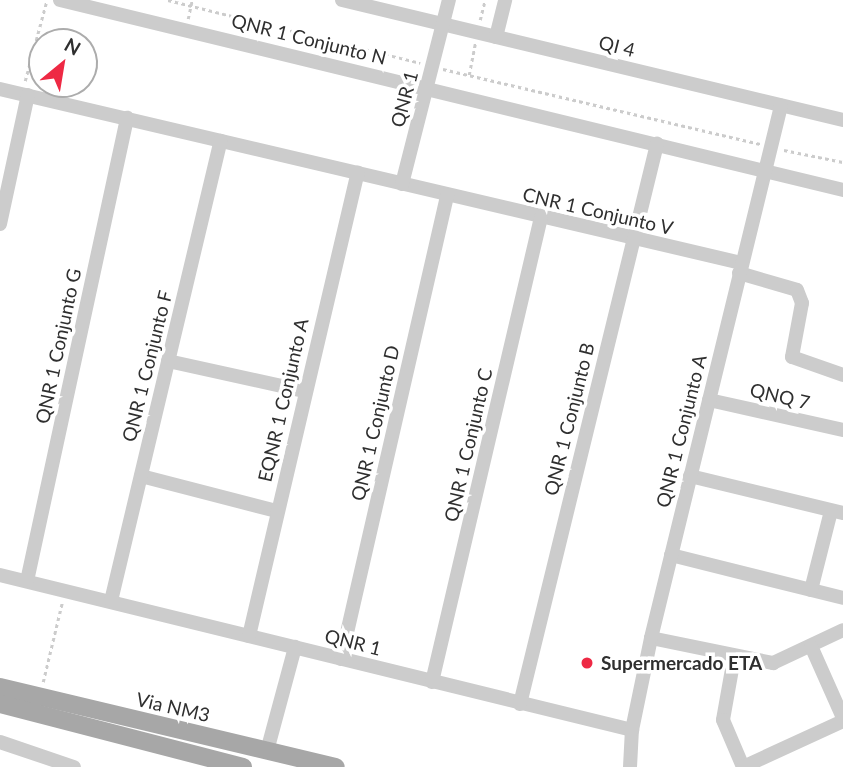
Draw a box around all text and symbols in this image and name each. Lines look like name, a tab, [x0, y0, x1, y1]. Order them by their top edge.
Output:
street label: QNR 1 Conjunto N	[229, 9, 389, 69]
north arrow	[28, 28, 98, 98]
street label: QI 4	[597, 31, 637, 61]
text: N	[61, 32, 85, 60]
street label: QNR 1	[386, 68, 422, 130]
street label: CNR 1 Conjunto V	[520, 183, 676, 239]
street label: QNR 1 Conjunto G	[30, 266, 86, 426]
street label: QNR 1 Conjunto F	[117, 288, 177, 444]
street label: EQNR 1 Conjunto A	[253, 316, 313, 484]
street label: QNR 1 Conjunto B	[539, 340, 599, 498]
street label: QNR 1 Conjunto D	[346, 343, 404, 503]
street label: QNR 1 Conjunto A	[651, 352, 711, 510]
street label: QNR 1 Conjunto C	[439, 366, 497, 524]
street label: QNQ 7	[748, 378, 812, 414]
street label: QNR 1	[322, 624, 384, 660]
place label: Supermercado ETA	[601, 652, 762, 674]
marker: Supermercado ETA	[579, 655, 595, 671]
street label: Via NM3	[134, 687, 212, 727]

